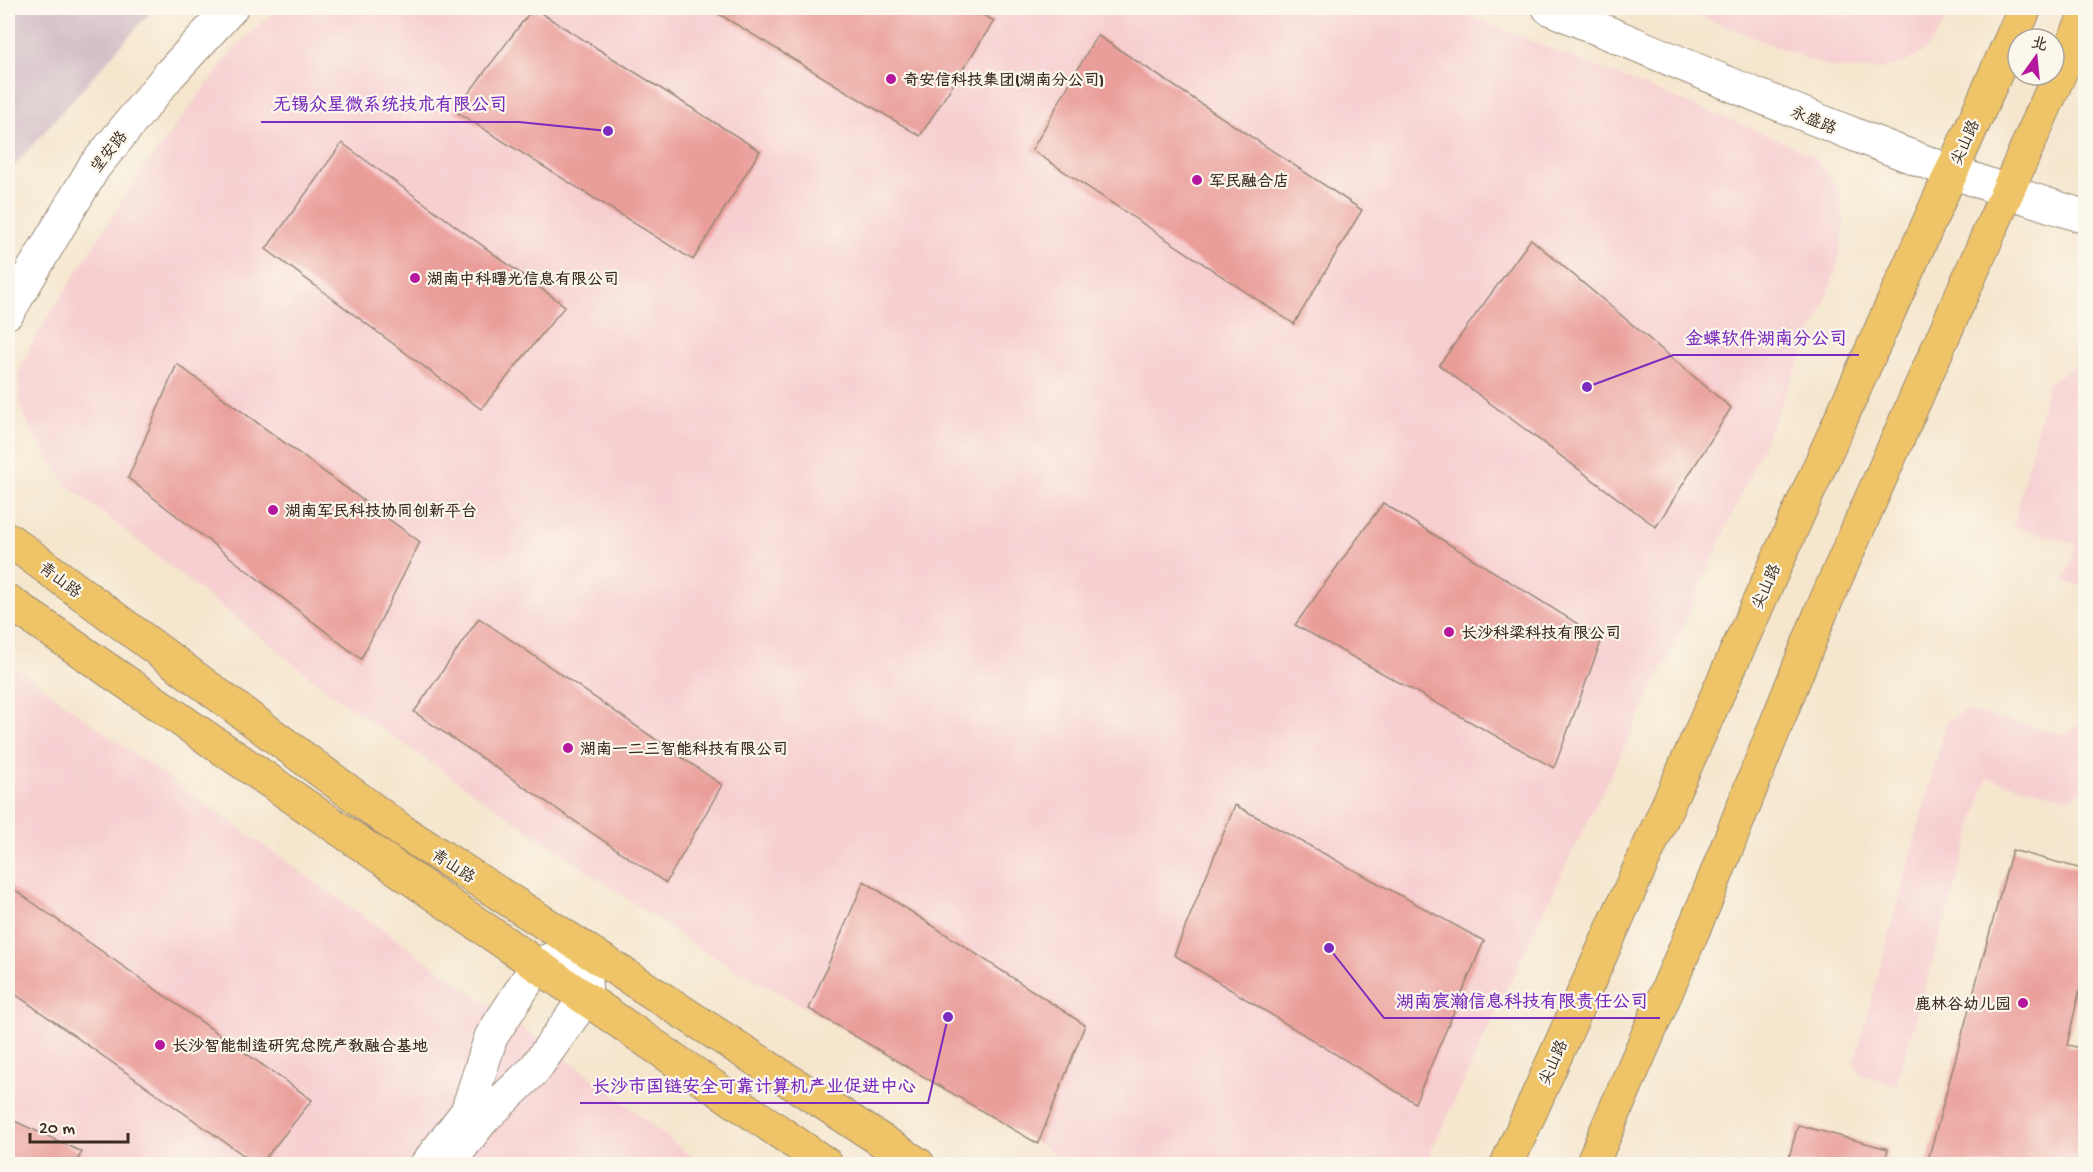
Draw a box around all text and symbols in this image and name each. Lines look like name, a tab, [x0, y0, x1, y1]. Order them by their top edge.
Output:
north arrow	[2006, 27, 2066, 87]
text: 北	[2029, 34, 2049, 57]
place label: 奇安信科技集团(湖南分公司)	[903, 71, 1104, 92]
marker: 奇安信科技集团(湖南分公司)	[884, 72, 898, 86]
callout: 无锡众星微系统技术有限公司	[261, 86, 519, 122]
text: 无锡众星微系统技术有限公司	[273, 95, 507, 117]
street label: 永盛路	[1787, 102, 1839, 140]
street label: 尖山路	[1947, 117, 1986, 169]
street label: 望安路	[87, 127, 133, 178]
place label: 军民融合店	[1209, 172, 1289, 193]
marker: 军民融合店	[1190, 173, 1204, 187]
place label: 湖南中科曙光信息有限公司	[427, 270, 619, 291]
marker: 湖南中科曙光信息有限公司	[408, 271, 422, 285]
callout: 金蝶软件湖南分公司	[1673, 319, 1859, 355]
text: 金蝶软件湖南分公司	[1685, 329, 1847, 351]
place label: 湖南军民科技协同创新平台	[285, 502, 477, 523]
marker: 湖南军民科技协同创新平台	[266, 503, 280, 517]
street label: 青山路	[34, 558, 85, 604]
street label: 尖山路	[1748, 561, 1787, 613]
place label: 长沙科梁科技有限公司	[1461, 624, 1621, 645]
marker: 长沙科梁科技有限公司	[1442, 625, 1456, 639]
place label: 湖南一二三智能科技有限公司	[580, 740, 788, 761]
marker: 湖南一二三智能科技有限公司	[561, 741, 575, 755]
street label: 青山路	[427, 845, 478, 889]
callout: 湖南宸瀚信息科技有限责任公司	[1384, 982, 1660, 1018]
text: 湖南宸瀚信息科技有限责任公司	[1396, 992, 1648, 1014]
place label: 鹿林谷幼儿园	[1915, 995, 2011, 1016]
marker: 鹿林谷幼儿园	[2016, 996, 2030, 1010]
place label: 长沙智能制造研究总院产教融合基地	[172, 1037, 428, 1058]
street label: 尖山路	[1535, 1037, 1574, 1089]
marker: 长沙智能制造研究总院产教融合基地	[153, 1038, 167, 1052]
callout: 长沙市国链安全可靠计算机产业促进中心	[580, 1067, 928, 1103]
text: 长沙市国链安全可靠计算机产业促进中心	[592, 1076, 916, 1099]
scale bar	[30, 1106, 128, 1144]
text: 20 m	[39, 1119, 75, 1140]

